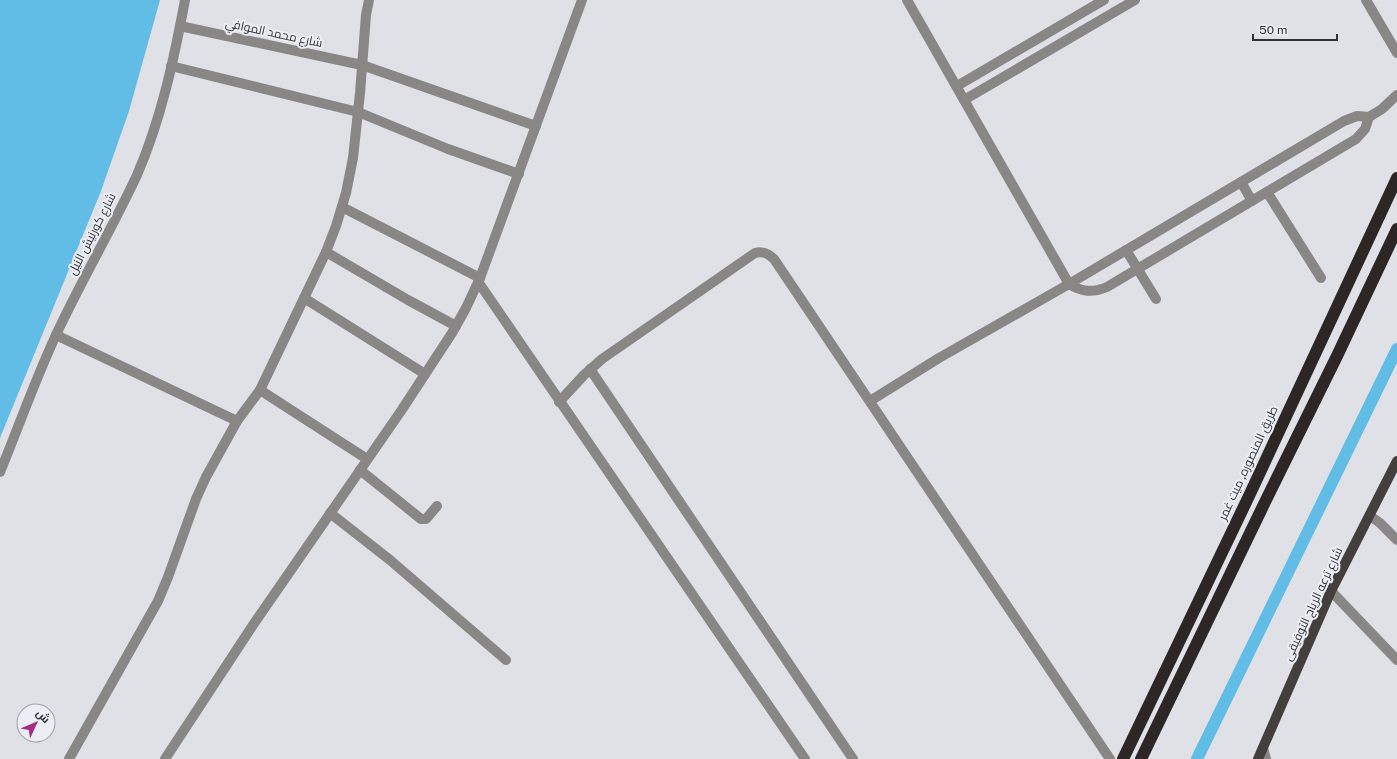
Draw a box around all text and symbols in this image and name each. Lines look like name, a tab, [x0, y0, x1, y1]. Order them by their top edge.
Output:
street label: شارع محمد الموافي	[224, 16, 324, 53]
scale bar	[1253, 16, 1337, 42]
text: 50 m	[1259, 23, 1287, 37]
street label: شارع كورنيش النيل	[65, 191, 120, 278]
street label: طريق المنصوره, ميت غمر	[1215, 404, 1281, 523]
street label: شارع ترعه الرياح التوفيقى	[1281, 545, 1346, 663]
north arrow	[16, 703, 56, 743]
text: ش	[33, 707, 52, 726]

